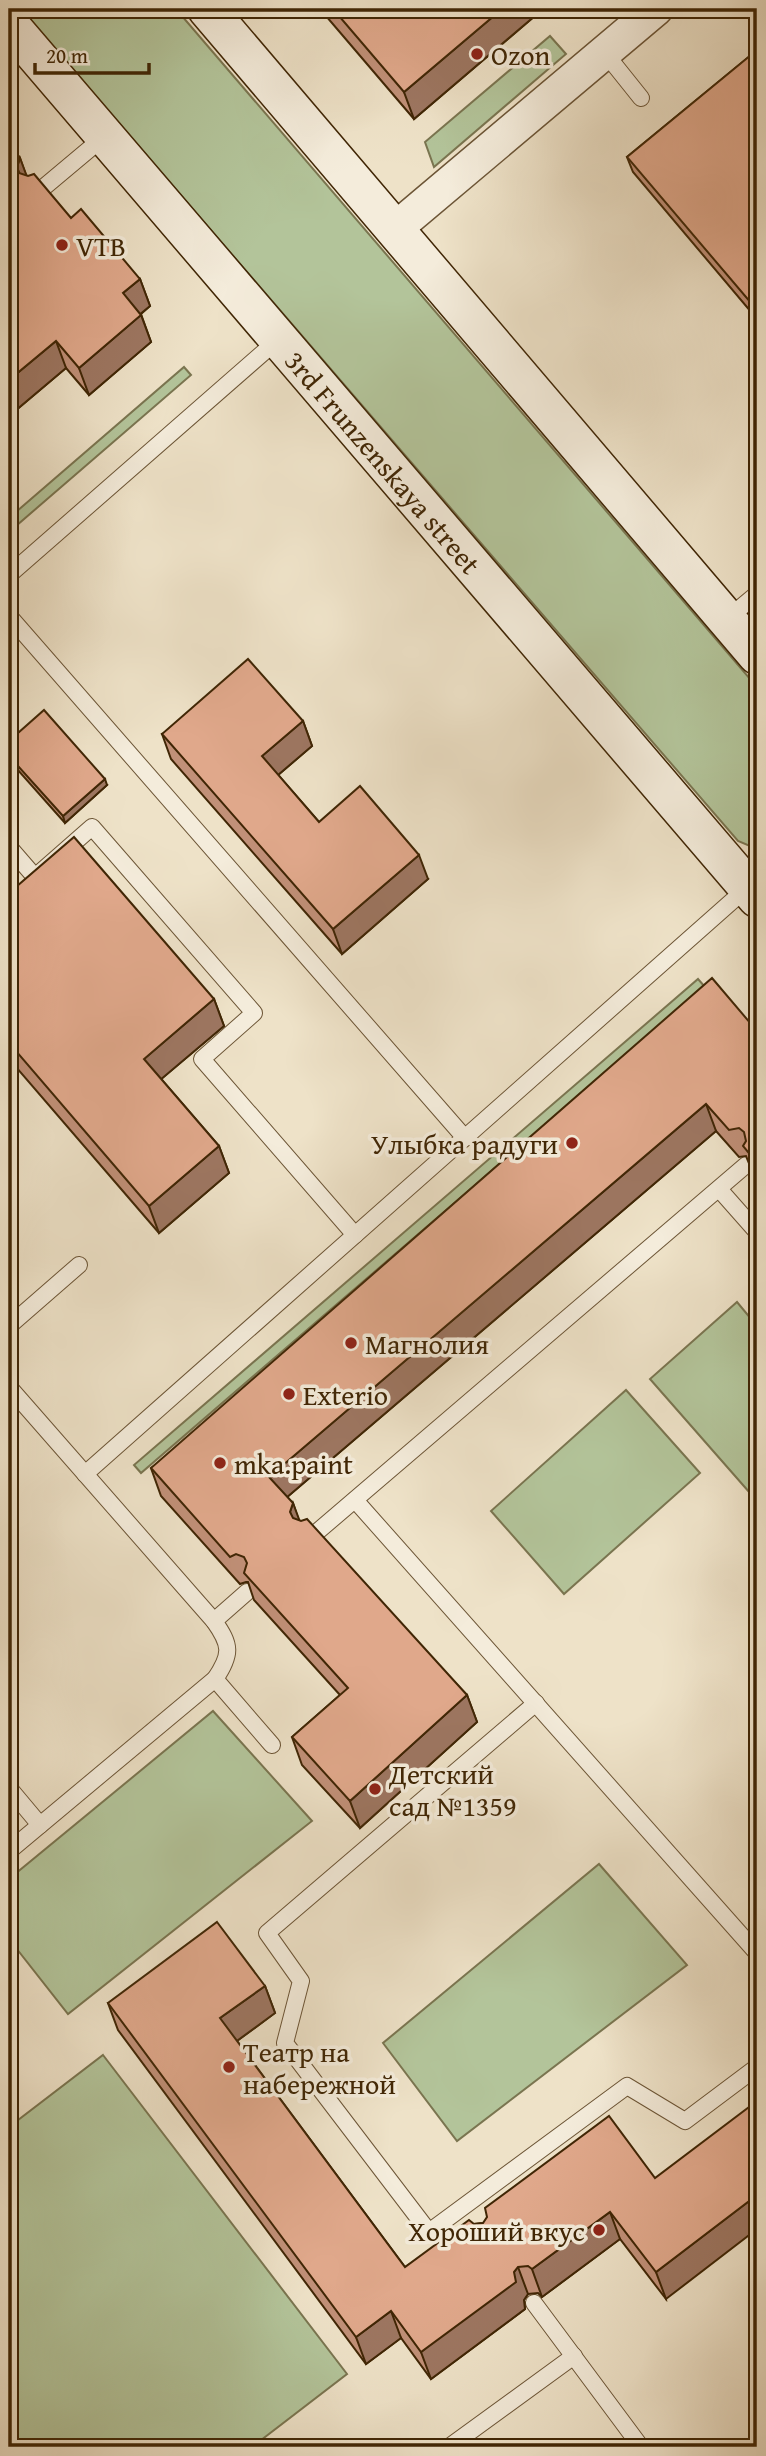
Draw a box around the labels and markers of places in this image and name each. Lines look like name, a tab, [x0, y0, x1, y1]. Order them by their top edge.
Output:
place label: Ozon	[491, 34, 551, 75]
marker: Ozon	[469, 46, 485, 62]
place label: VTB	[76, 225, 126, 266]
marker: VTB	[54, 237, 70, 253]
place label: Улыбка радуги	[371, 1123, 558, 1164]
marker: Улыбка радуги	[564, 1135, 580, 1151]
place label: Магнолия	[365, 1323, 489, 1364]
marker: Магнолия	[343, 1335, 359, 1351]
place label: Exterio	[303, 1374, 388, 1415]
marker: Exterio	[281, 1386, 297, 1402]
place label: mka.paint	[234, 1443, 353, 1484]
marker: mka.paint	[212, 1455, 228, 1471]
place label: Детский сад №1359	[388, 1753, 517, 1826]
marker: Детский сад №1359	[367, 1781, 383, 1797]
place label: Театр на набережной	[243, 2031, 396, 2104]
marker: Театр на набережной	[221, 2059, 237, 2075]
place label: Хороший вкус	[408, 2210, 585, 2251]
marker: Хороший вкус	[591, 2222, 607, 2238]

